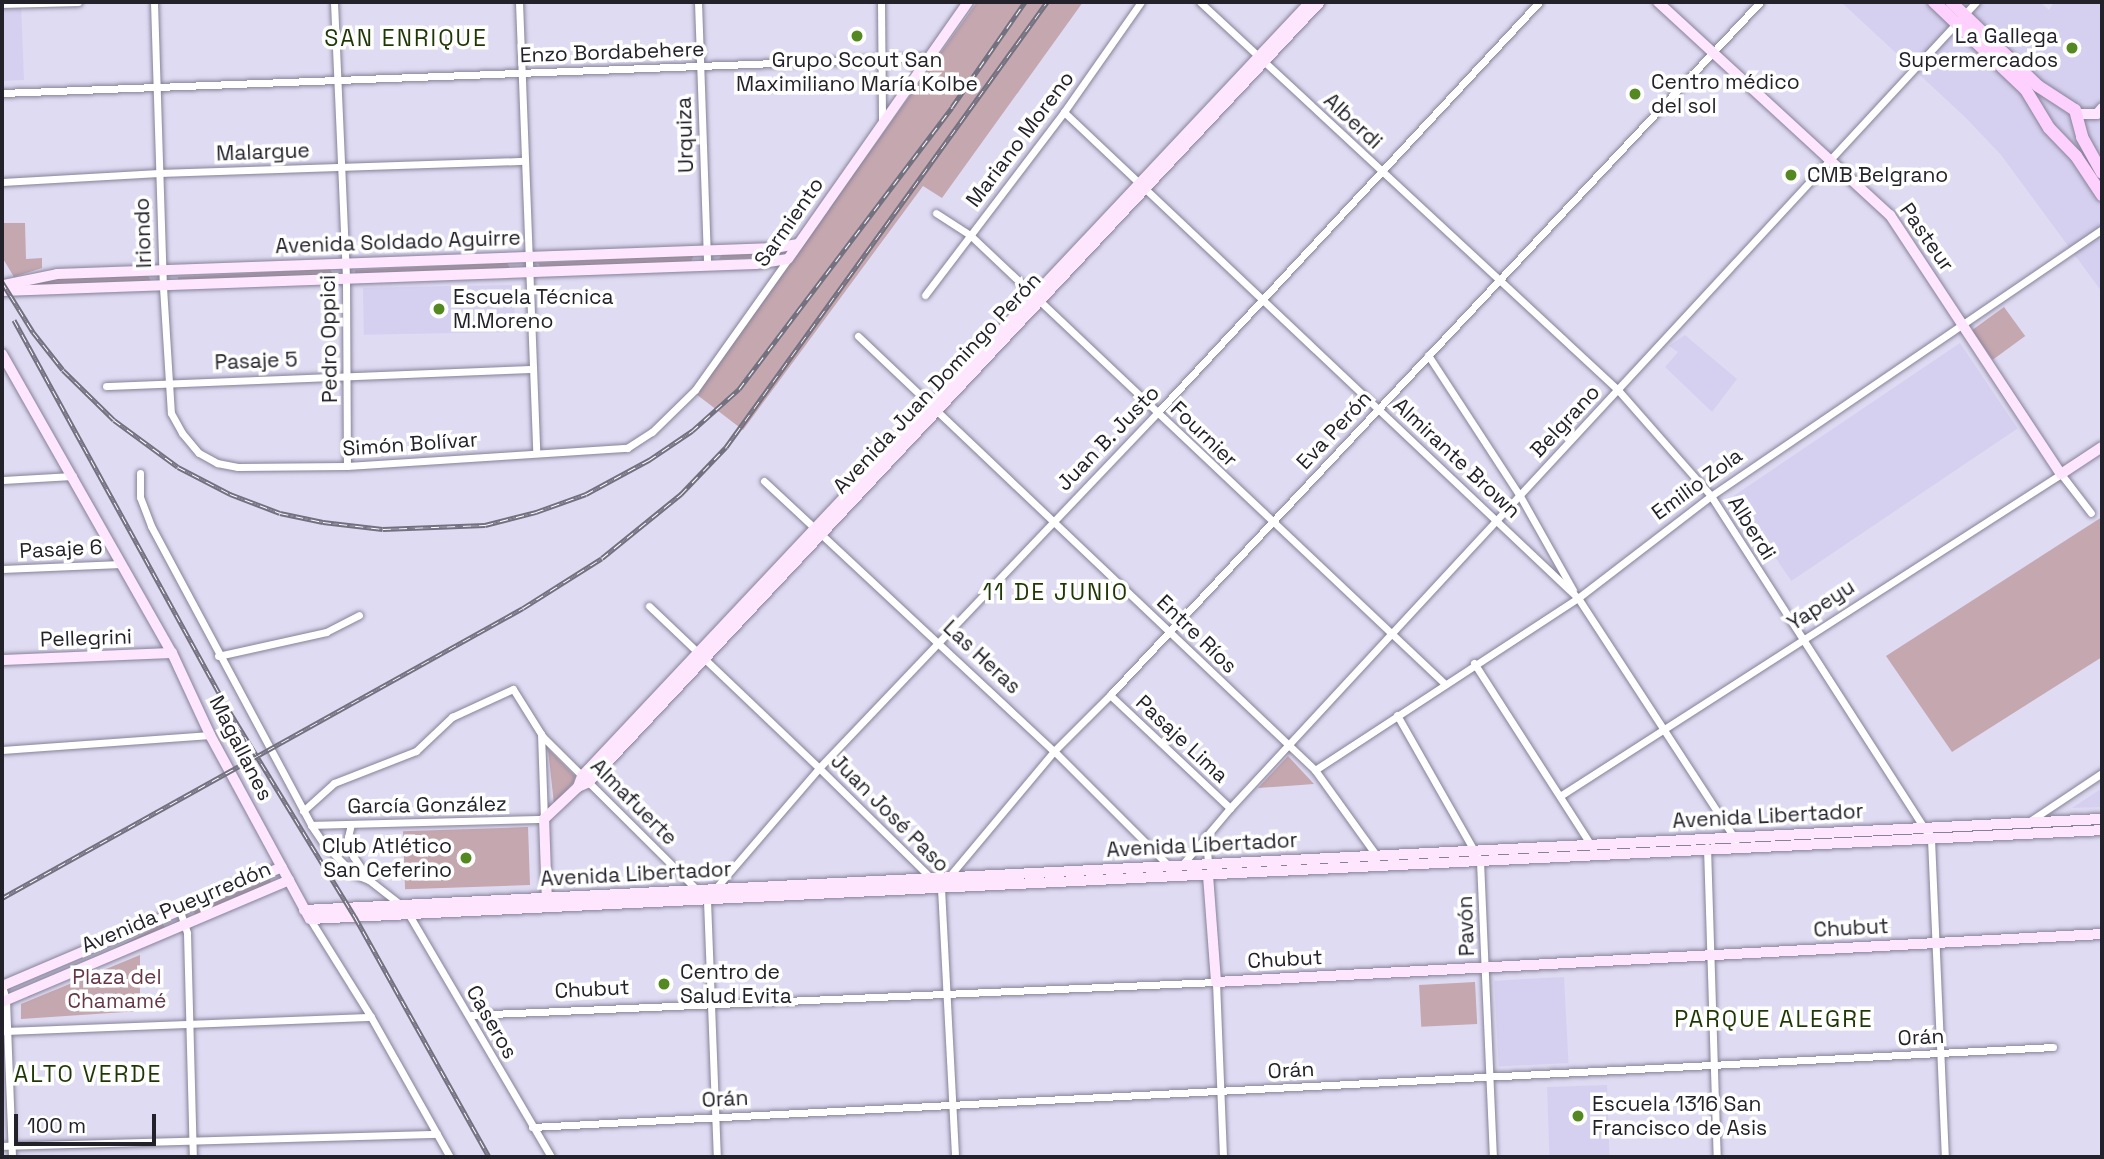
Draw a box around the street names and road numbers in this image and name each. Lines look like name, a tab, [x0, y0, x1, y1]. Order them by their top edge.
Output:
street label: Enzo Bordabehere	[519, 36, 705, 68]
street label: Mariano Moreno	[961, 66, 1079, 212]
street label: Alberdi	[1319, 88, 1387, 154]
street label: Urquiza	[671, 97, 699, 173]
street label: Malargue	[216, 138, 310, 166]
street label: Sarmiento	[749, 172, 829, 272]
street label: Iriondo	[129, 197, 157, 269]
street label: Pasteur	[1894, 198, 1960, 276]
street label: Avenida Soldado Aguirre	[275, 225, 521, 259]
street label: Avenida Juan Domingo Perón	[828, 267, 1046, 499]
street label: Pedro Oppici	[315, 275, 343, 403]
street label: Pasaje 5	[214, 347, 298, 375]
street label: Belgrano	[1525, 379, 1605, 463]
street label: Juan B. Justo	[1051, 380, 1165, 496]
street label: Eva Perón	[1291, 385, 1377, 475]
street label: Almirante Brown	[1388, 393, 1526, 523]
street label: Fournier	[1165, 396, 1243, 472]
street label: Simón Bolívar	[342, 427, 478, 461]
street label: Emilio Zola	[1647, 443, 1747, 525]
street label: Alberdi	[1723, 491, 1781, 565]
street label: Pasaje 6	[19, 534, 103, 564]
street label: Yapeyu	[1783, 574, 1859, 636]
street label: Entre Ríos	[1152, 590, 1242, 678]
street label: Las Heras	[938, 615, 1026, 699]
street label: Pellegrini	[40, 624, 132, 652]
street label: Pasaje Lima	[1131, 690, 1233, 788]
street label: Magallanes	[204, 691, 278, 805]
street label: Juan José Paso	[825, 748, 955, 878]
street label: Almafuerte	[585, 753, 683, 851]
street label: García González	[347, 791, 507, 819]
street label: Avenida Libertador	[1672, 798, 1864, 834]
street label: Avenida Libertador	[1106, 827, 1298, 863]
street label: Avenida Pueyrredón	[78, 856, 274, 958]
street label: Avenida Libertador	[540, 856, 732, 892]
street label: Pavón	[1452, 895, 1480, 957]
street label: Chubut	[1813, 913, 1889, 943]
street label: Chubut	[1247, 944, 1323, 974]
street label: Chubut	[554, 974, 630, 1004]
street label: Caseros	[461, 981, 523, 1063]
street label: Orán	[1897, 1023, 1945, 1051]
street label: Orán	[1267, 1056, 1315, 1084]
street label: Orán	[701, 1085, 749, 1113]

